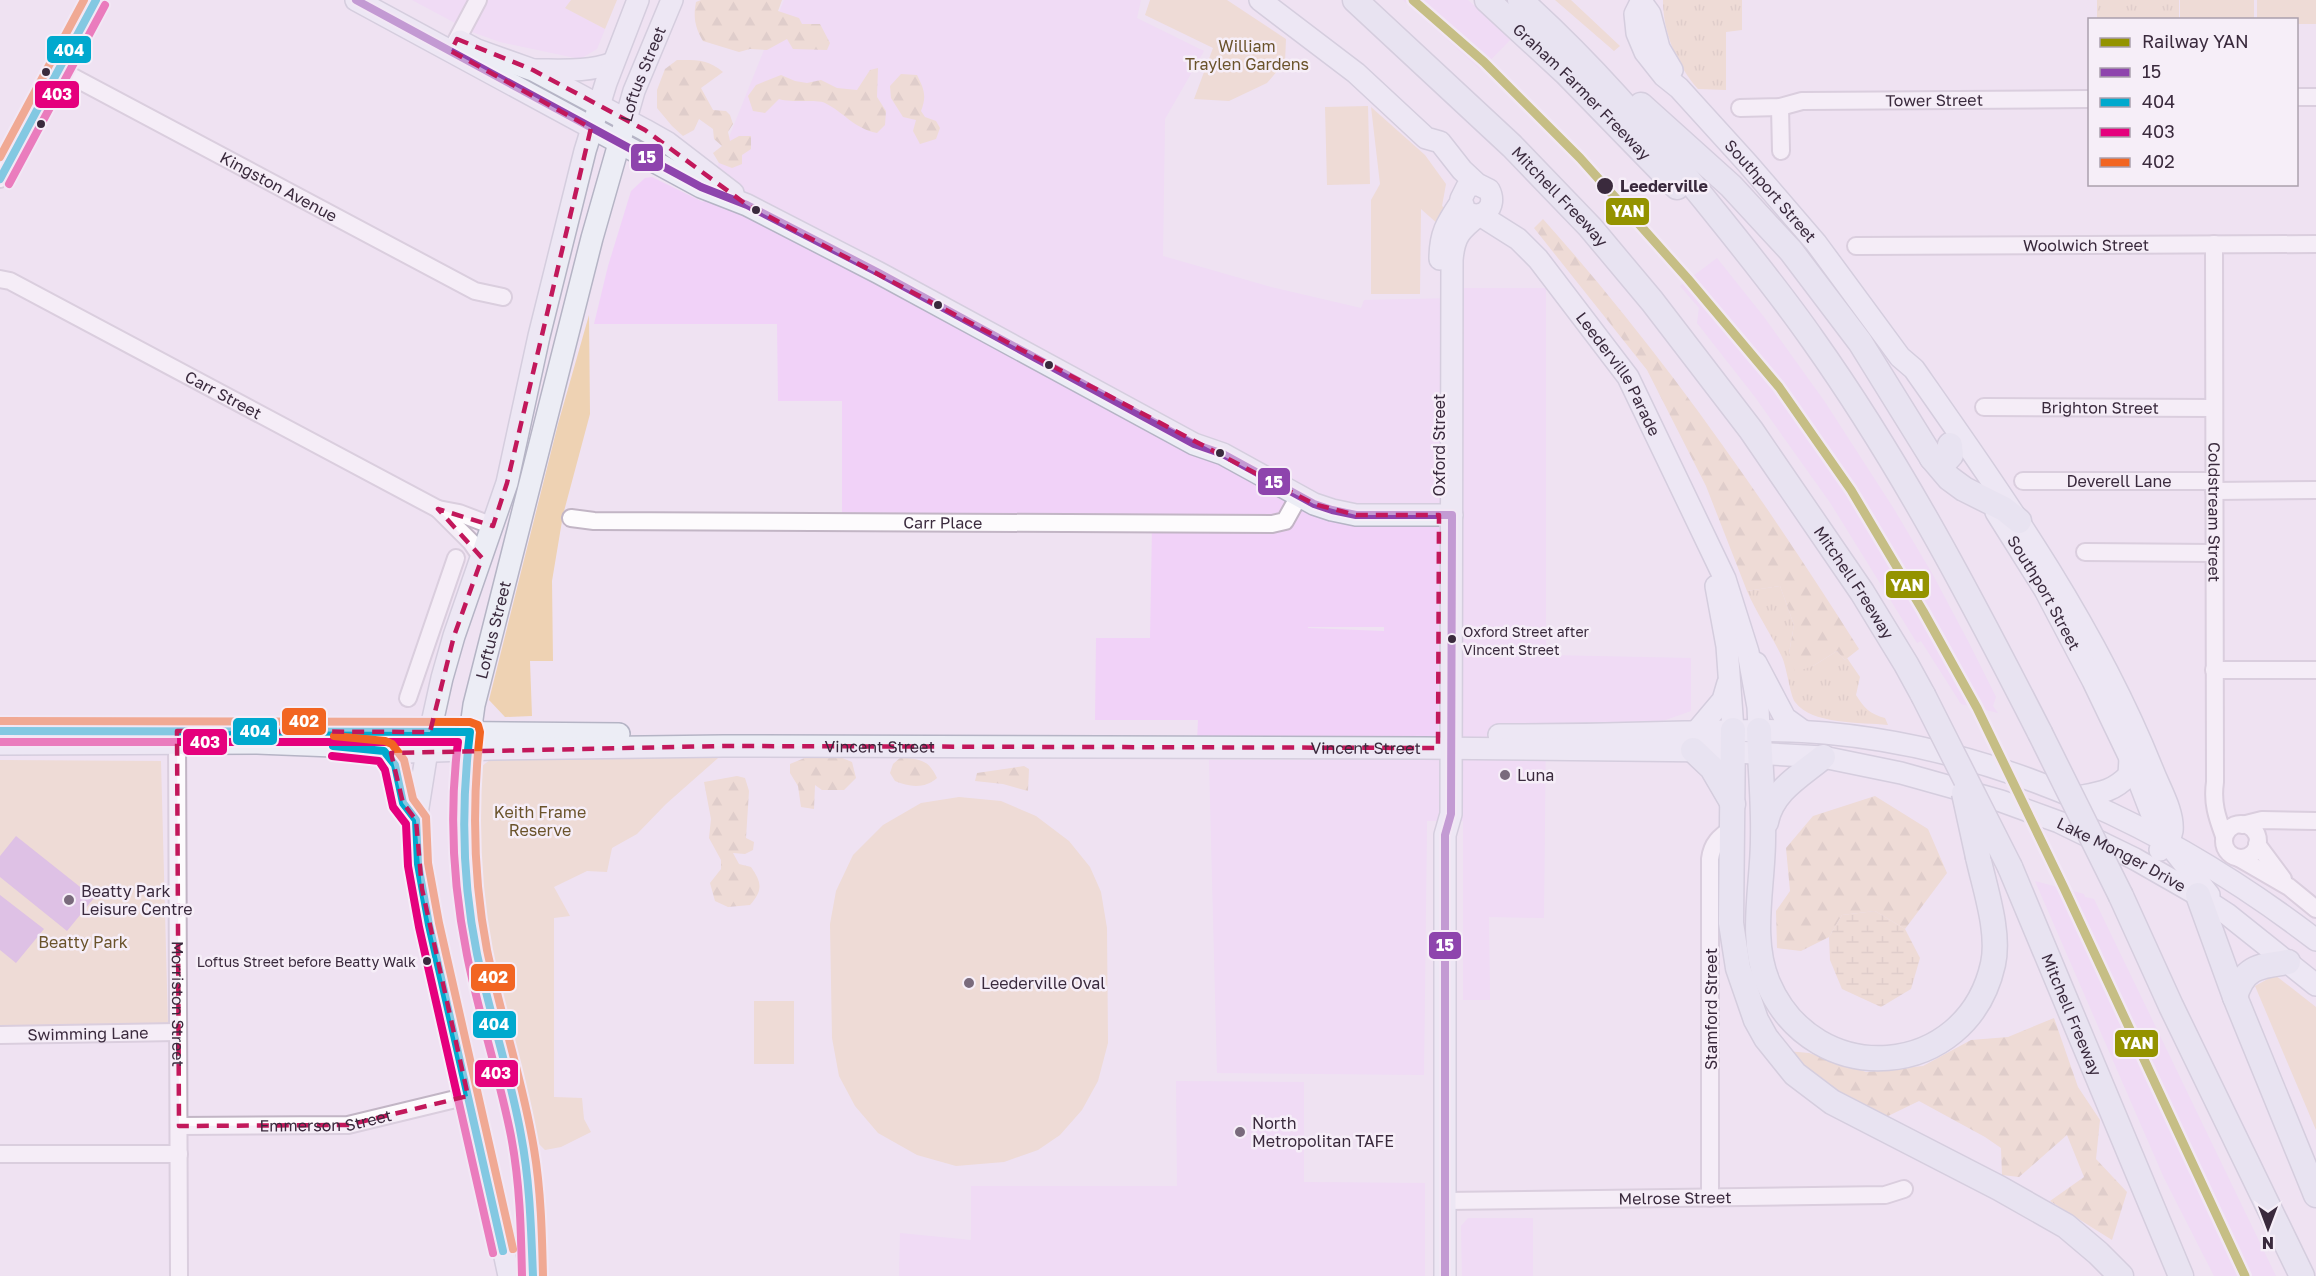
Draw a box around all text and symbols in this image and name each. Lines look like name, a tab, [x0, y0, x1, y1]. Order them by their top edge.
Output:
legend	[2088, 18, 2298, 186]
street label: Graham Farmer Freeway	[1509, 19, 1655, 164]
street label: Loftus Street	[616, 23, 670, 124]
text: Railway YAN	[2142, 30, 2249, 52]
line badge: 404	[46, 35, 92, 64]
park label: William Traylen Gardens	[1185, 36, 1309, 74]
text: 404	[54, 40, 84, 60]
text: 15	[2142, 60, 2161, 82]
unlabelled marker	[40, 66, 52, 78]
line badge: 403	[34, 80, 80, 109]
text: 403	[42, 84, 72, 104]
street label: Tower Street	[1885, 90, 1983, 110]
text: 404	[2142, 90, 2175, 112]
unlabelled marker	[35, 118, 47, 130]
text: 403	[2142, 120, 2175, 142]
street label: Southport Street	[1721, 135, 1821, 246]
street label: Mitchell Freeway	[1508, 142, 1612, 251]
line badge: 15	[630, 143, 664, 172]
street label: Kingston Avenue	[217, 147, 341, 226]
text: 15	[638, 147, 656, 167]
text: 402	[2142, 150, 2175, 172]
marker: Leederville	[1595, 176, 1615, 196]
place label: Leederville	[1620, 176, 1708, 196]
line badge: YAN	[1605, 197, 1650, 226]
text: YAN	[1611, 201, 1645, 221]
unlabelled marker	[750, 204, 762, 216]
street label: Woolwich Street	[2023, 235, 2149, 255]
unlabelled marker	[932, 299, 944, 311]
street label: Leederville Parade	[1572, 308, 1665, 439]
unlabelled marker	[1043, 359, 1055, 371]
street label: Carr Street	[182, 366, 265, 423]
street label: Oxford Street	[1429, 393, 1449, 497]
street label: Brighton Street	[2041, 397, 2159, 418]
street label: Coldstream Street	[2204, 442, 2225, 582]
unlabelled marker	[1214, 447, 1226, 459]
line badge: 15	[1257, 467, 1291, 496]
street label: Deverell Lane	[2066, 471, 2172, 491]
text: 15	[1265, 472, 1283, 492]
street label: Carr Place	[903, 512, 982, 533]
street label: Mitchell Freeway	[1810, 522, 1898, 643]
street label: Southport Street	[2003, 531, 2085, 654]
line badge: YAN	[1885, 570, 1930, 599]
text: YAN	[1890, 575, 1924, 595]
street label: Loftus Street	[471, 579, 515, 681]
place label: Oxford Street after Vincent Street	[1463, 623, 1590, 658]
marker: Oxford Street after Vincent Street	[1446, 633, 1458, 645]
line badge: 402	[281, 707, 327, 736]
text: 402	[289, 711, 319, 731]
line badge: 404	[232, 717, 278, 746]
text: 404	[240, 721, 270, 741]
line badge: 403	[182, 728, 228, 756]
text: 403	[190, 732, 220, 752]
street label: Vincent Street	[824, 736, 935, 757]
street label: Vincent Street	[1310, 738, 1421, 758]
place label: Luna	[1517, 765, 1554, 785]
marker: Luna	[1498, 768, 1512, 782]
park label: Keith Frame Reserve	[494, 802, 586, 840]
street label: Lake Monger Drive	[2054, 813, 2190, 896]
place label: Beatty Park Leisure Centre	[81, 881, 193, 919]
marker: Beatty Park Leisure Centre	[62, 893, 76, 907]
line badge: 15	[1428, 931, 1462, 960]
park label: Beatty Park	[38, 932, 128, 952]
text: 15	[1436, 935, 1454, 955]
street label: Morriston Street	[168, 941, 188, 1067]
street label: Stamford Street	[1701, 948, 1721, 1070]
street label: Mitchell Freeway	[2037, 950, 2106, 1079]
place label: Loftus Street before Beatty Walk	[197, 953, 416, 970]
marker: Loftus Street before Beatty Walk	[421, 955, 433, 967]
line badge: 402	[470, 963, 516, 992]
text: 402	[478, 967, 508, 987]
place label: Leederville Oval	[981, 973, 1105, 993]
marker: Leederville Oval	[962, 976, 976, 990]
line badge: 404	[472, 1010, 517, 1039]
text: 404	[479, 1014, 509, 1034]
street label: Swimming Lane	[27, 1022, 149, 1045]
line badge: YAN	[2114, 1029, 2159, 1058]
text: YAN	[2120, 1033, 2154, 1053]
line badge: 403	[474, 1059, 519, 1088]
text: 403	[481, 1063, 511, 1083]
street label: Emmerson Street	[259, 1105, 394, 1136]
place label: North Metropolitan TAFE	[1252, 1113, 1394, 1151]
marker: North Metropolitan TAFE	[1233, 1125, 1247, 1139]
street label: Melrose Street	[1618, 1187, 1732, 1209]
north arrow	[2238, 1198, 2298, 1258]
text: N	[2262, 1233, 2274, 1253]

